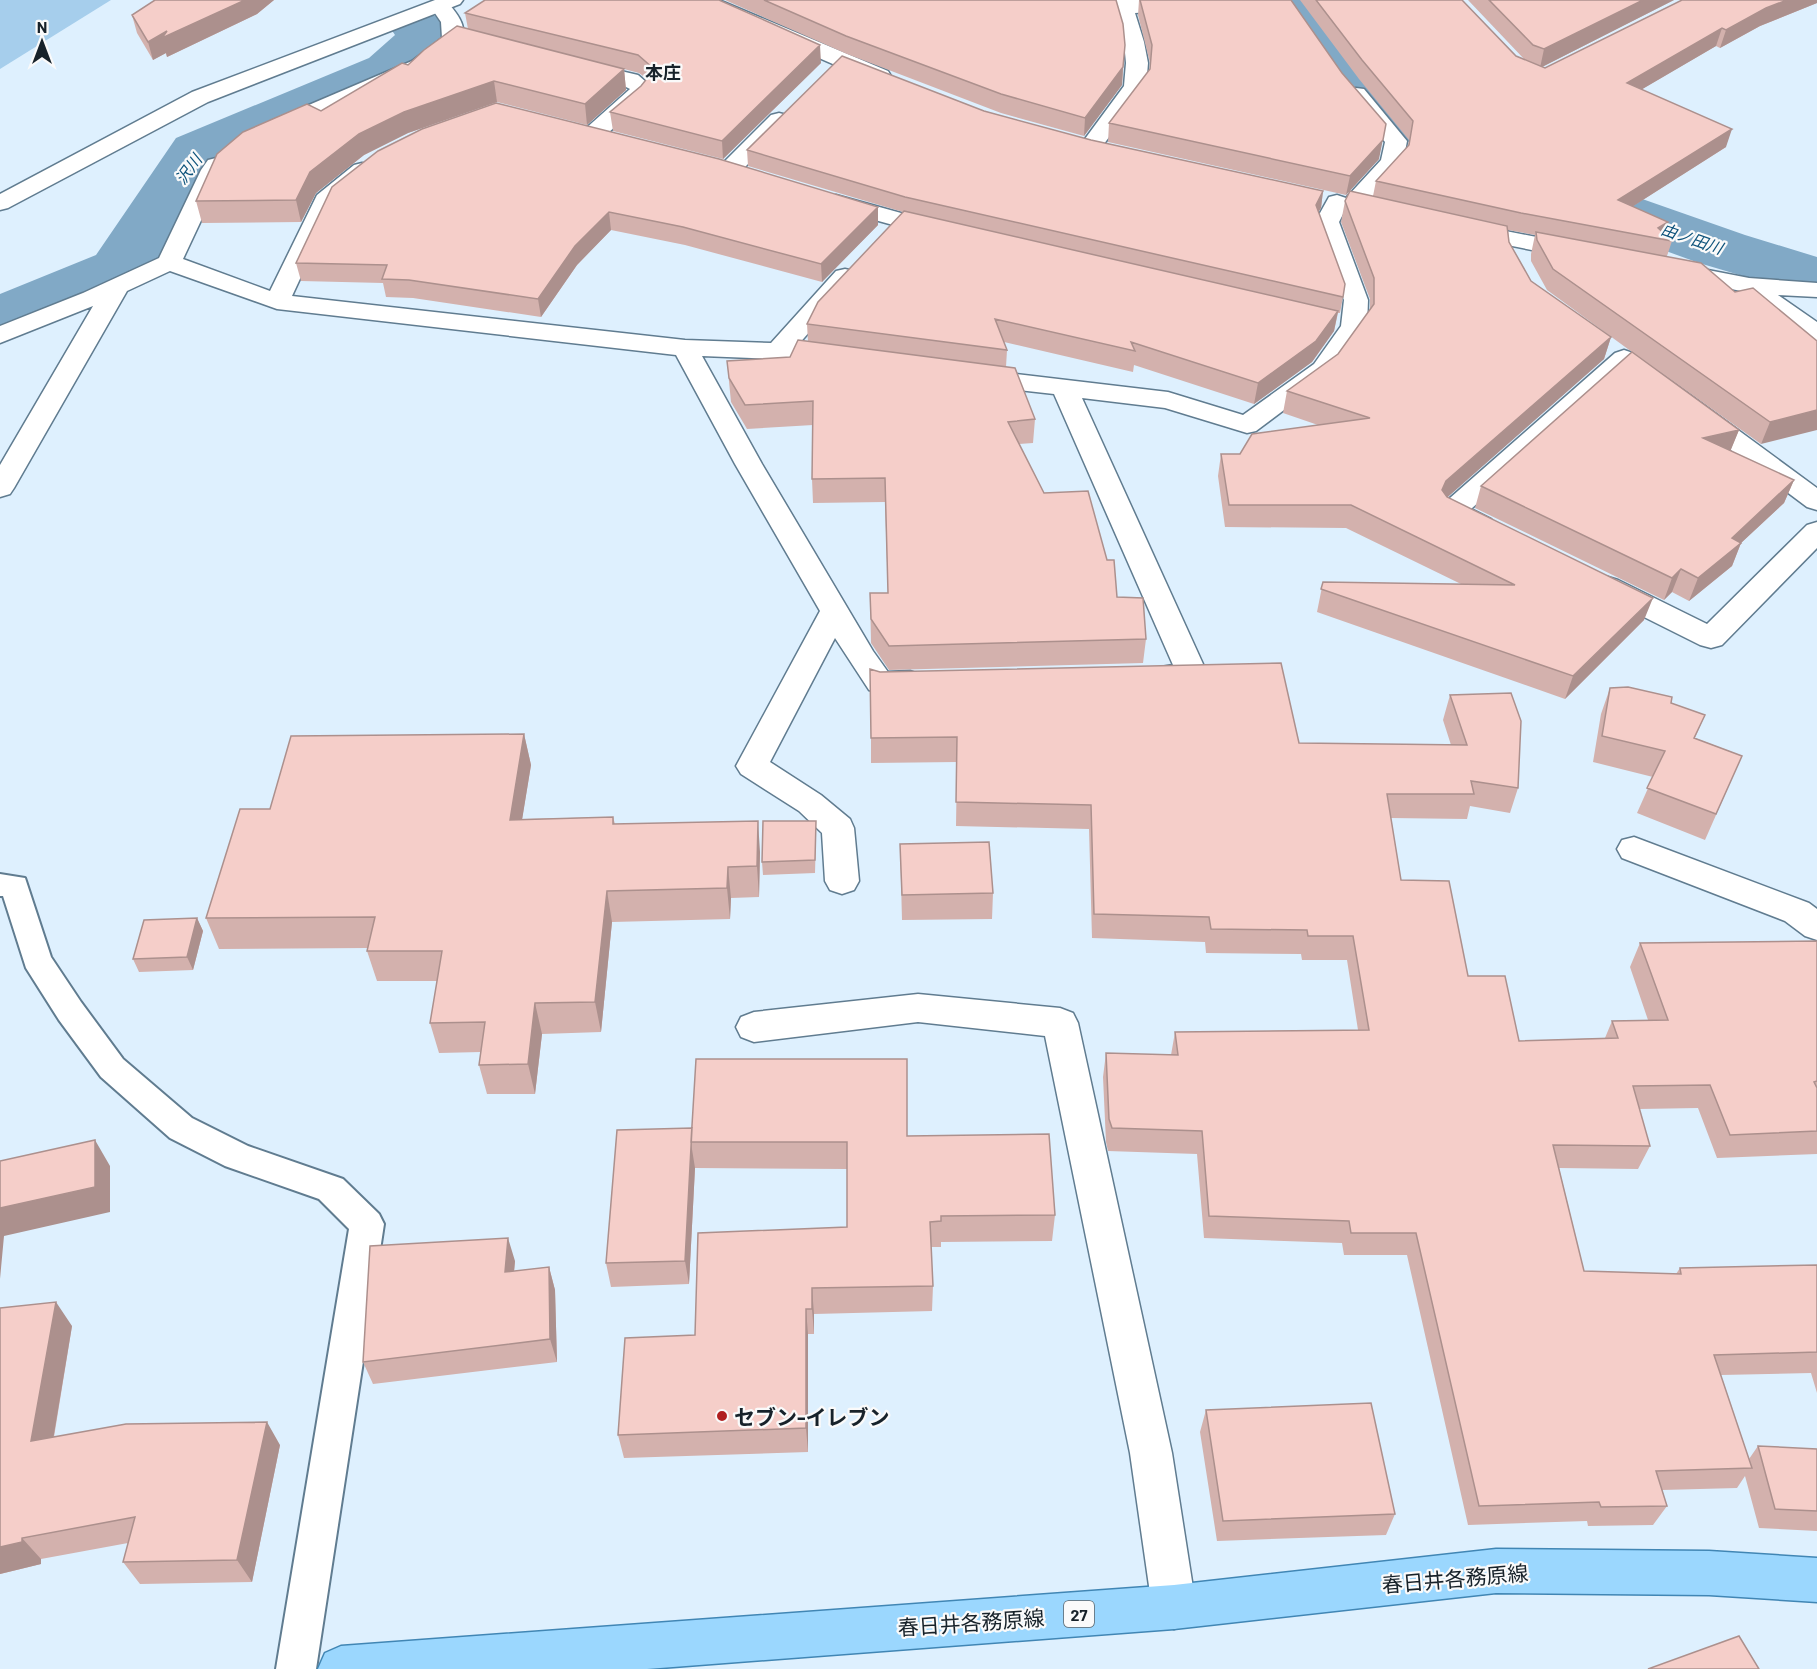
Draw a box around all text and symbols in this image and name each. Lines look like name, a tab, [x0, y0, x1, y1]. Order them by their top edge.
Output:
north arrow	[12, 12, 72, 72]
text: N	[37, 17, 47, 36]
district label: 本庄	[645, 61, 681, 83]
water label: 沢川	[171, 149, 206, 188]
water label: 由ノ田川	[1659, 219, 1727, 258]
place label: セブン-イレブン	[734, 1404, 890, 1429]
marker: セブン-イレブン	[715, 1409, 729, 1423]
street label: 春日井各務原線	[1381, 1559, 1529, 1597]
road number: 27	[1064, 1601, 1094, 1627]
street label: 春日井各務原線	[897, 1604, 1045, 1640]

